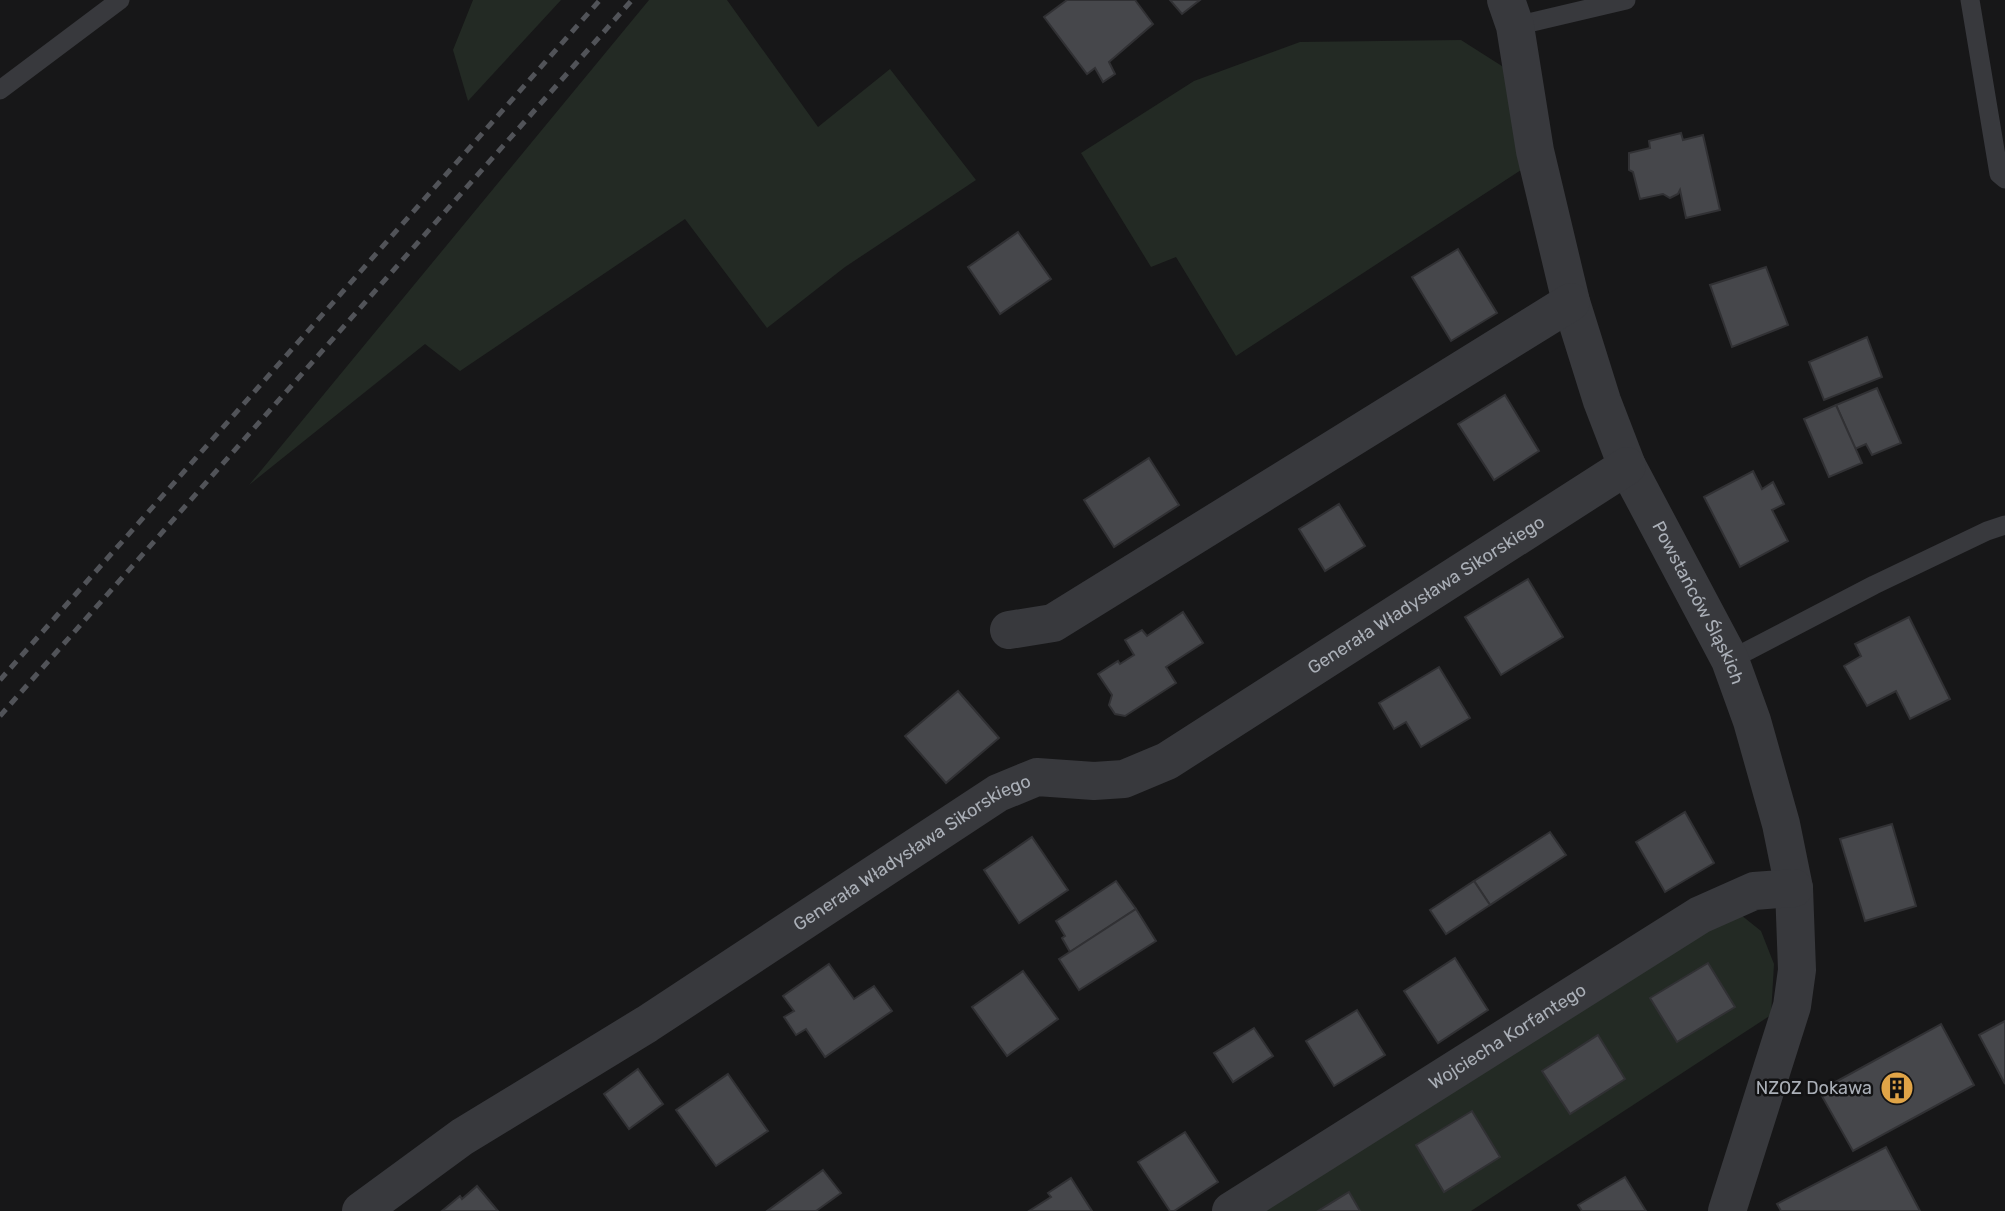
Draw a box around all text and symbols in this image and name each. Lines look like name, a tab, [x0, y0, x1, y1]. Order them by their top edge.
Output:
street label: Generała Władysława Sikorskiego	[1304, 511, 1549, 679]
street label: Powstańców Śląskich	[1647, 517, 1749, 687]
street label: Generała Władysława Sikorskiego	[789, 770, 1034, 936]
street label: Wojciecha Korfantego	[1425, 979, 1590, 1094]
building icon: NZOZ Dokawa	[1878, 1069, 1916, 1107]
place label: NZOZ Dokawa	[1756, 1077, 1872, 1099]

